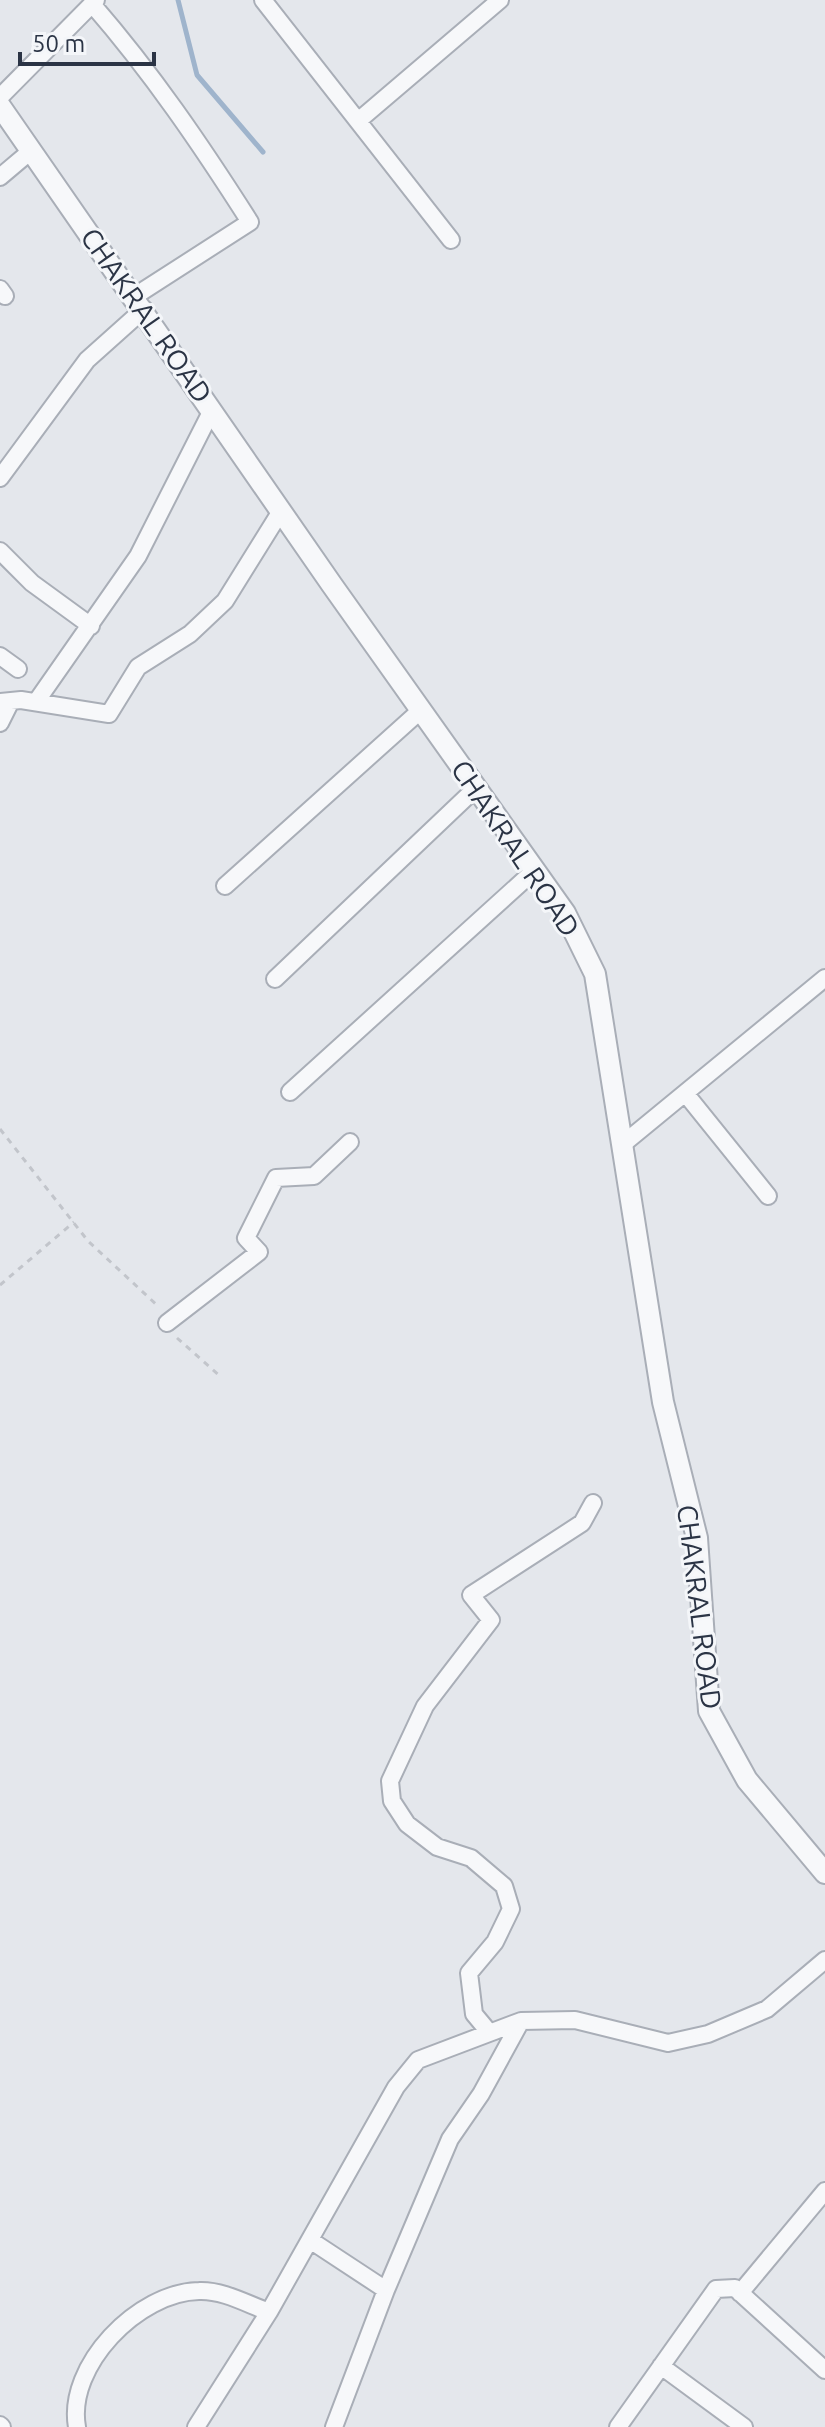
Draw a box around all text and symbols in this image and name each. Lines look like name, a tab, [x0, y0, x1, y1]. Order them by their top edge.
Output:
scale bar	[20, 16, 154, 66]
text: 50 m	[32, 30, 85, 57]
street label: CHAKRAL ROAD	[75, 222, 219, 408]
street label: CHAKRAL ROAD	[446, 754, 586, 942]
street label: CHAKRAL ROAD	[672, 1503, 728, 1711]

